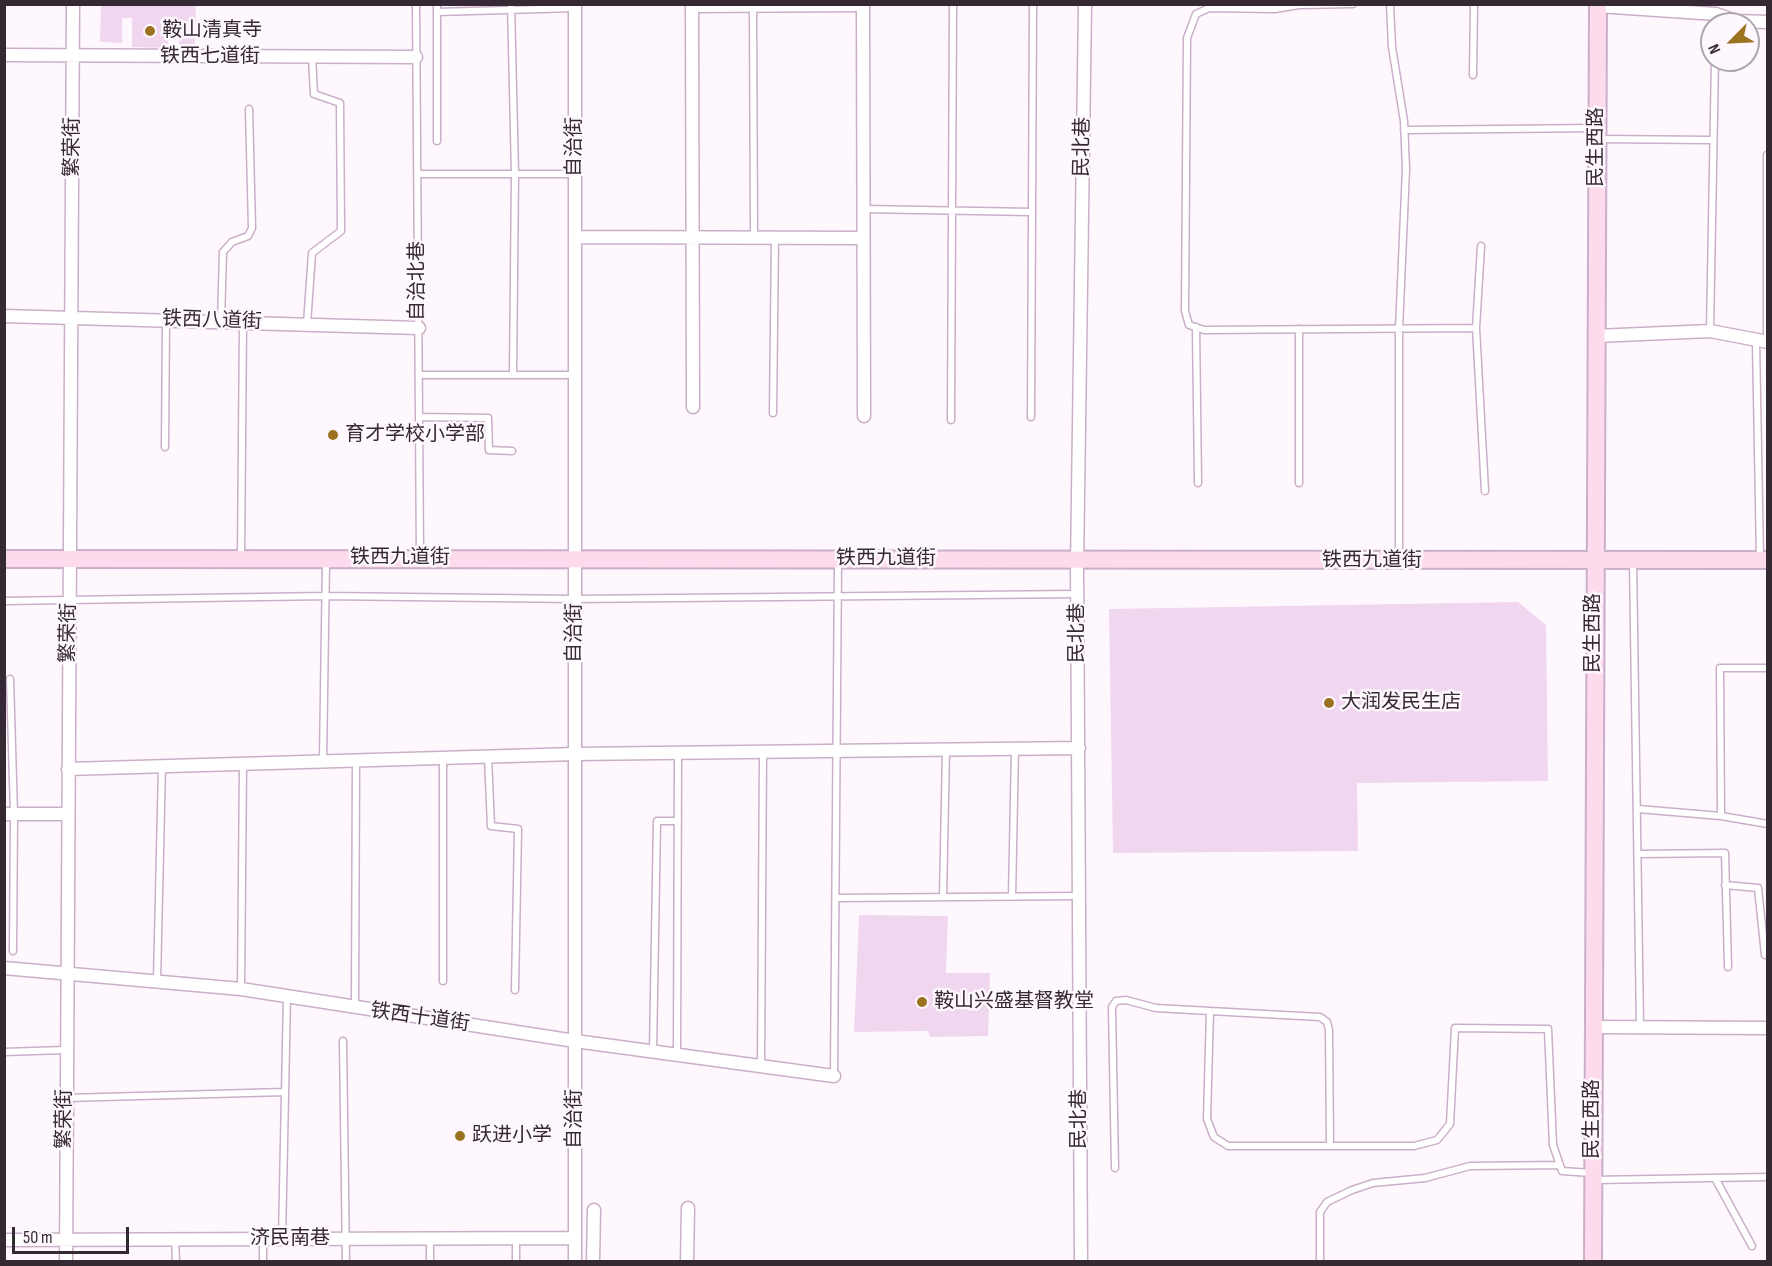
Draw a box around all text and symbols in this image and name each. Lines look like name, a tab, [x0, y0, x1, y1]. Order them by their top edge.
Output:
north arrow	[1700, 12, 1760, 72]
place label: 鞍山清真寺	[162, 19, 262, 43]
marker: 鞍山清真寺	[143, 24, 157, 38]
text: N	[1705, 41, 1725, 56]
street label: 铁西七道街	[160, 45, 260, 69]
street label: 民生西路	[1585, 107, 1609, 187]
street label: 繁荣街	[61, 117, 85, 177]
street label: 自治街	[563, 117, 587, 177]
street label: 民北巷	[1070, 117, 1096, 177]
street label: 自治北巷	[406, 241, 430, 321]
street label: 铁西八道街	[162, 307, 262, 335]
place label: 育才学校小学部	[345, 423, 485, 447]
marker: 育才学校小学部	[326, 428, 340, 442]
street label: 铁西九道街	[350, 546, 450, 570]
street label: 铁西九道街	[836, 547, 936, 571]
street label: 铁西九道街	[1322, 549, 1422, 573]
street label: 民生西路	[1582, 593, 1606, 673]
street label: 繁荣街	[56, 603, 82, 663]
street label: 自治街	[563, 603, 587, 663]
street label: 民北巷	[1066, 603, 1090, 663]
place label: 大润发民生店	[1341, 691, 1461, 715]
marker: 大润发民生店	[1322, 696, 1336, 710]
place label: 鞍山兴盛基督教堂	[934, 990, 1094, 1014]
marker: 鞍山兴盛基督教堂	[915, 995, 929, 1009]
street label: 铁西十道街	[369, 999, 471, 1037]
street label: 民生西路	[1581, 1079, 1605, 1159]
street label: 繁荣街	[53, 1089, 77, 1149]
street label: 自治街	[563, 1089, 587, 1149]
street label: 民北巷	[1068, 1089, 1092, 1149]
place label: 跃进小学	[472, 1124, 552, 1148]
marker: 跃进小学	[453, 1129, 467, 1143]
scale bar	[15, 1215, 132, 1253]
text: 50 m	[23, 1227, 53, 1248]
street label: 济民南巷	[250, 1227, 330, 1251]

